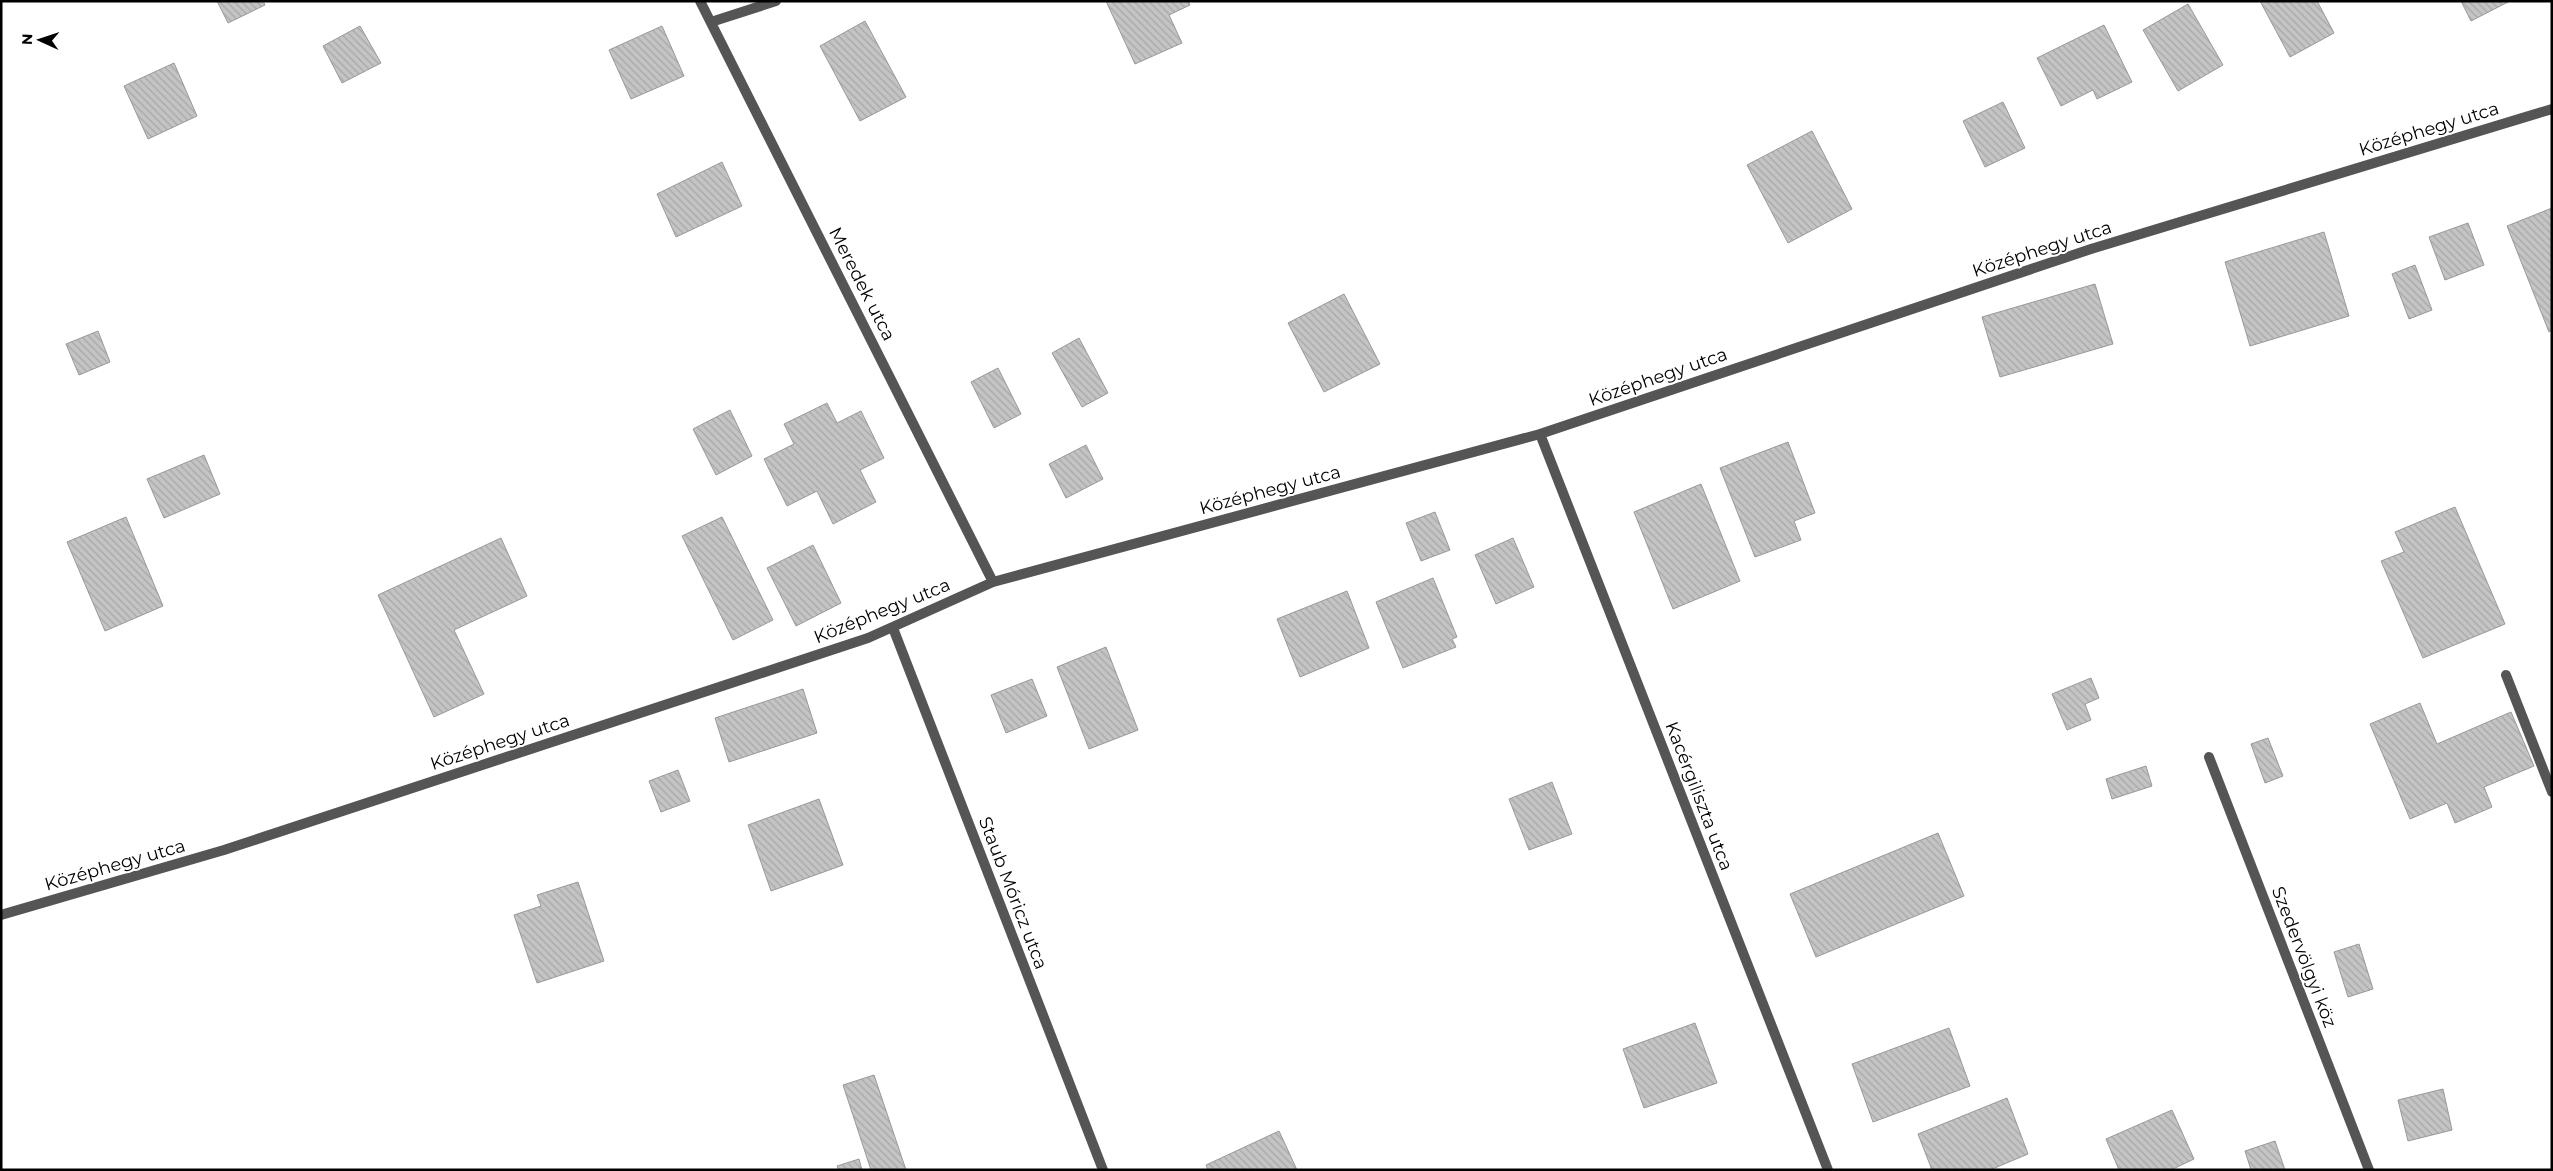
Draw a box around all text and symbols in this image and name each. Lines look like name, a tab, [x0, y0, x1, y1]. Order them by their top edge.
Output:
north arrow	[15, 15, 65, 65]
text: N	[18, 33, 36, 45]
street label: Középhegy utca	[2356, 97, 2502, 161]
street label: Középhegy utca	[1970, 216, 2114, 282]
street label: Meredek utca	[824, 224, 900, 344]
street label: Középhegy utca	[1586, 343, 1730, 411]
street label: Középhegy utca	[1197, 461, 1343, 519]
street label: Középhegy utca	[811, 574, 953, 648]
street label: Középhegy utca	[428, 709, 572, 775]
street label: Kacérgiliszta utca	[1660, 718, 1738, 874]
street label: Staub Móricz utca	[974, 814, 1052, 972]
street label: Középhegy utca	[42, 834, 188, 896]
street label: Szedervölgyi köz	[2267, 883, 2341, 1031]

